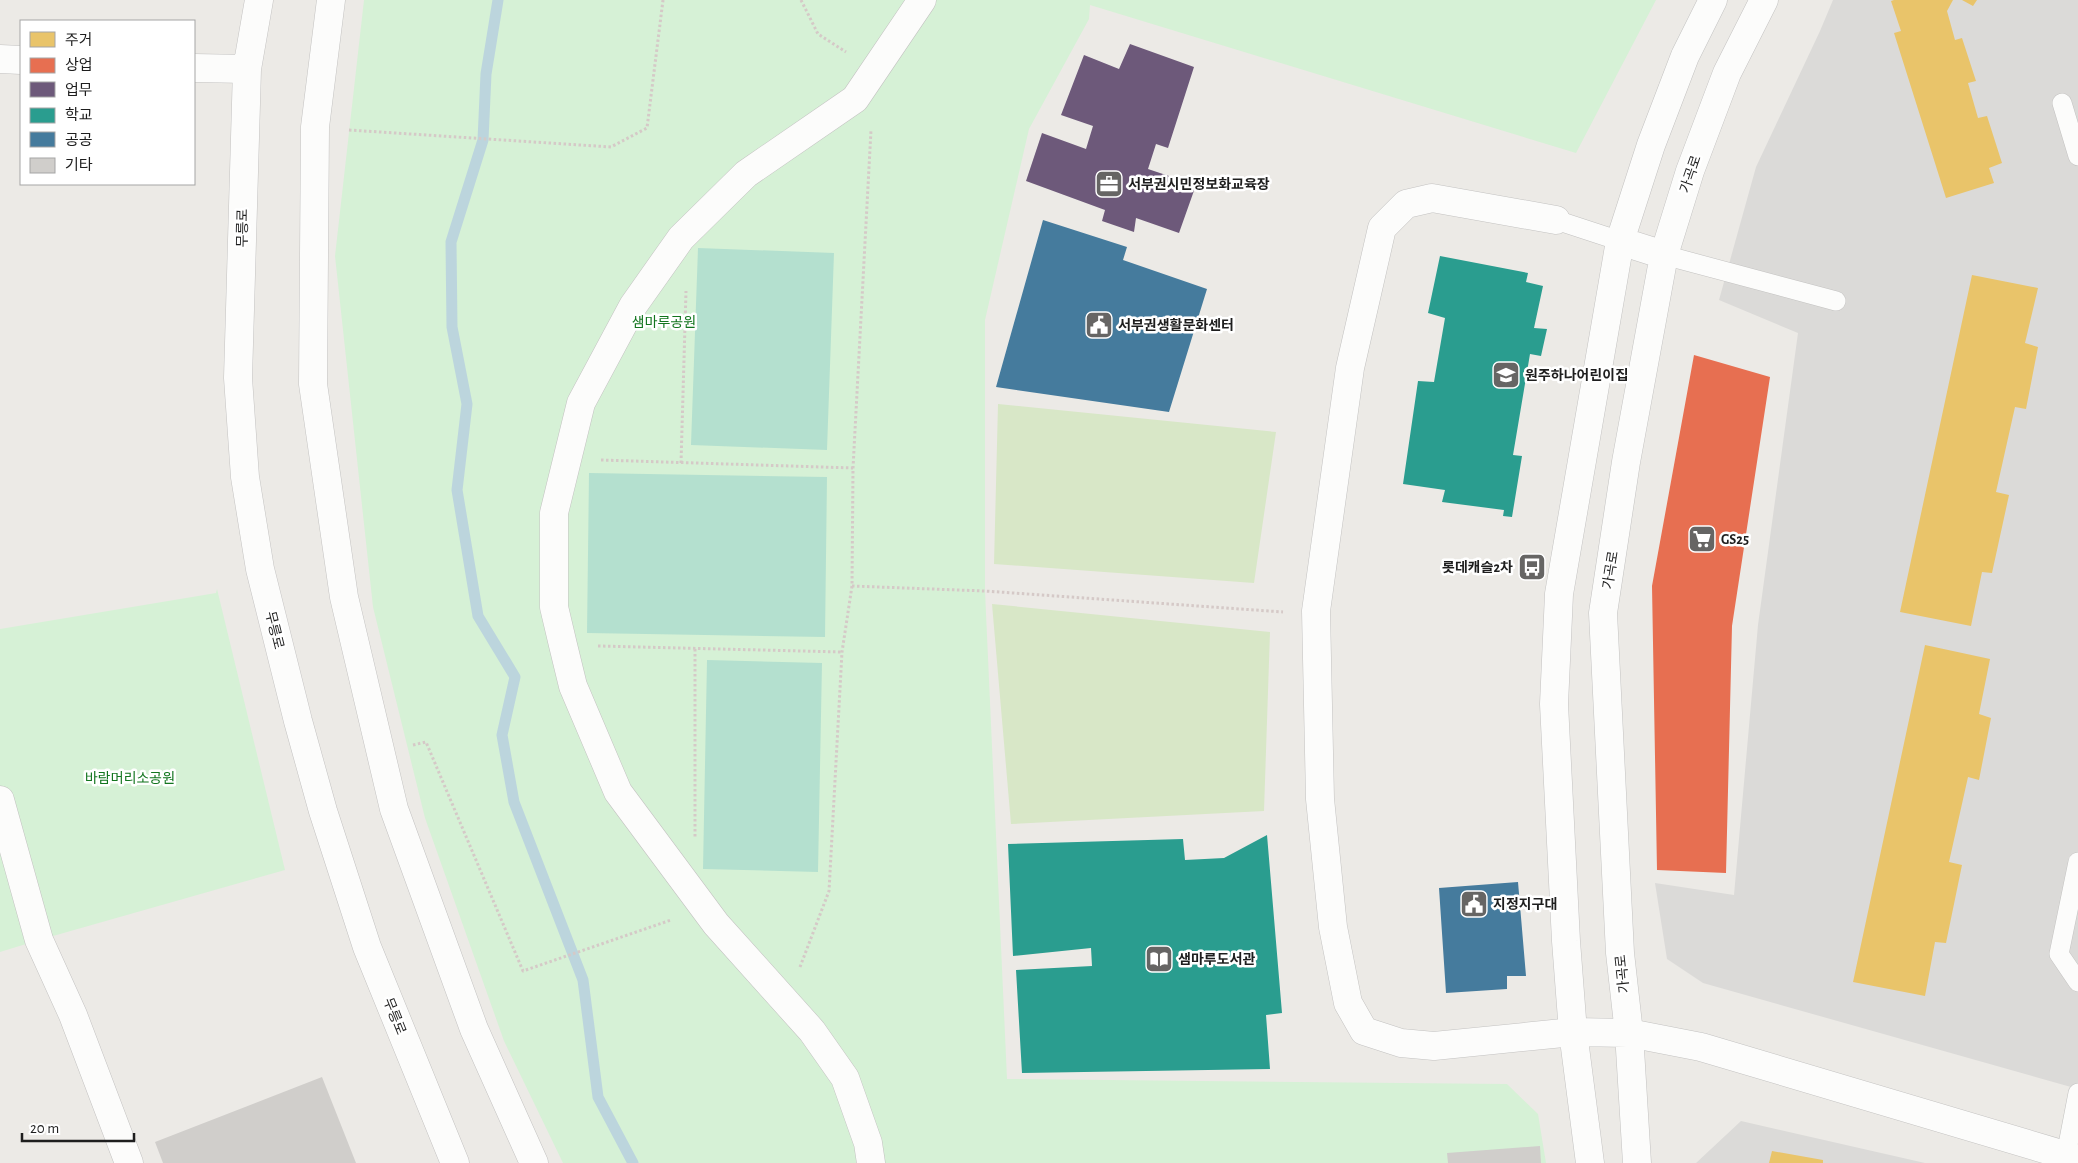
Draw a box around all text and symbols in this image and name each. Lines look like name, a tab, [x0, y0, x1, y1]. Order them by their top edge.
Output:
legend	[20, 20, 195, 185]
text: 주거	[65, 32, 93, 48]
text: 상업	[65, 57, 93, 73]
text: 업무	[65, 82, 93, 98]
text: 학교	[65, 106, 93, 123]
text: 공공	[65, 133, 93, 148]
street label: 가곡로	[1677, 153, 1704, 195]
text: 기타	[65, 157, 93, 173]
office icon: 서부권시민정보화교육장	[1094, 169, 1124, 199]
place label: 서부권시민정보화교육장	[1128, 177, 1270, 192]
street label: 무릉로	[236, 208, 250, 247]
public building icon: 서부권생활문화센터	[1084, 310, 1114, 340]
park label: 샘마루공원	[632, 315, 696, 330]
place label: 서부권생활문화센터	[1118, 317, 1234, 333]
school or university icon: 원주하나어린이집	[1491, 360, 1521, 390]
place label: 원주하나어린이집	[1525, 368, 1628, 383]
supermarket icon: GS25	[1687, 524, 1717, 554]
place label: GS25	[1721, 533, 1749, 547]
street label: 가곡로	[1600, 550, 1621, 590]
bus stop icon: 롯데캐슬2차	[1517, 552, 1547, 582]
place label: 롯데캐슬2차	[1442, 560, 1513, 575]
street label: 무릉로	[263, 610, 286, 651]
park label: 바람머리소공원	[85, 771, 175, 786]
public building icon: 지정지구대	[1459, 889, 1489, 919]
place label: 지정지구대	[1493, 897, 1557, 912]
library icon: 샘마루도서관	[1144, 944, 1174, 974]
place label: 샘마루도서관	[1178, 952, 1255, 967]
street label: 가곡로	[1613, 954, 1632, 994]
street label: 무릉로	[380, 996, 408, 1037]
scale bar	[22, 1110, 135, 1142]
text: 20 m	[30, 1121, 59, 1136]

